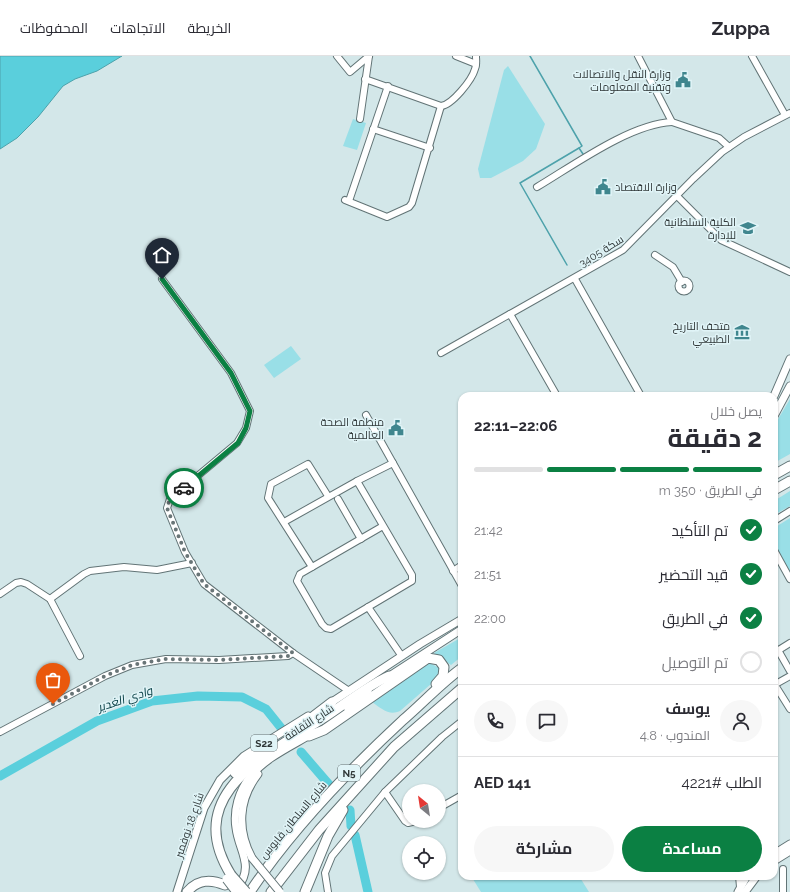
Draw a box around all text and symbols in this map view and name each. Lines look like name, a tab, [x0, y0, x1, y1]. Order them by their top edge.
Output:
text: Zuppa	[712, 17, 770, 39]
text: المحفوظات	[20, 20, 88, 36]
text: الاتجاهات	[110, 20, 166, 36]
text: الخريطة	[188, 20, 231, 36]
place label: وزارة النقل والاتصالات وتقنية المعلومات	[573, 68, 671, 94]
public building icon: وزارة النقل والاتصالات وتقنية المعلومات	[674, 71, 692, 89]
public building icon: وزارة الاقتصاد	[594, 178, 612, 196]
place label: وزارة الاقتصاد	[615, 181, 677, 194]
place label: الكلية السلطانية للإدارة	[664, 216, 736, 242]
school or university icon: الكلية السلطانية للإدارة	[739, 219, 757, 237]
street label: سكة 3405	[577, 233, 626, 270]
pin	[145, 238, 179, 279]
icon: home	[151, 244, 173, 266]
place label: متحف التاريخ الطبيعي	[673, 320, 730, 348]
museum icon: متحف التاريخ الطبيعي	[733, 323, 751, 341]
text: يصل خلال	[710, 404, 762, 419]
place label: منطمة الصحة العالمية	[321, 416, 384, 442]
text: 22:06–22:11	[474, 417, 557, 435]
public building icon: منطمة الصحة العالمية	[387, 419, 405, 437]
text: 2 دقيقة	[668, 423, 762, 453]
courier	[164, 468, 204, 508]
icon: car	[173, 477, 195, 499]
text: في الطريق · 350 m	[659, 483, 762, 498]
icon: check	[740, 519, 762, 541]
text: تم التأكيد	[671, 522, 728, 540]
text: 21:42	[474, 523, 503, 538]
icon: check	[740, 563, 762, 585]
text: قيد التحضير	[659, 566, 728, 584]
text: 21:51	[474, 567, 501, 582]
icon: check	[740, 607, 762, 629]
text: في الطريق	[662, 610, 728, 628]
text: 22:00	[474, 611, 506, 626]
text: تم التوصيل	[662, 654, 728, 672]
pin	[36, 663, 70, 704]
icon: bag	[42, 669, 64, 691]
water label: وادي الغدير	[94, 683, 156, 718]
button: phone	[474, 700, 516, 742]
button: chat	[526, 700, 568, 742]
text: يوسف	[665, 700, 710, 718]
button: person	[720, 700, 762, 742]
street label: شارع الثقافة	[282, 702, 337, 744]
text: المندوب · 4.8	[640, 728, 710, 743]
road number: S22	[251, 735, 277, 751]
road number: N5	[338, 765, 360, 781]
text: AED 141	[474, 774, 531, 792]
text: الطلب #4221	[681, 774, 762, 792]
street label: شارع السلطان قابوس	[257, 779, 330, 862]
north arrow	[402, 784, 446, 828]
map controls	[402, 784, 446, 880]
street label: شارع 18 نوفمبر	[172, 791, 208, 861]
button: مشاركة	[474, 826, 614, 872]
button: مساعدة	[622, 826, 762, 872]
button: locate	[402, 836, 446, 880]

